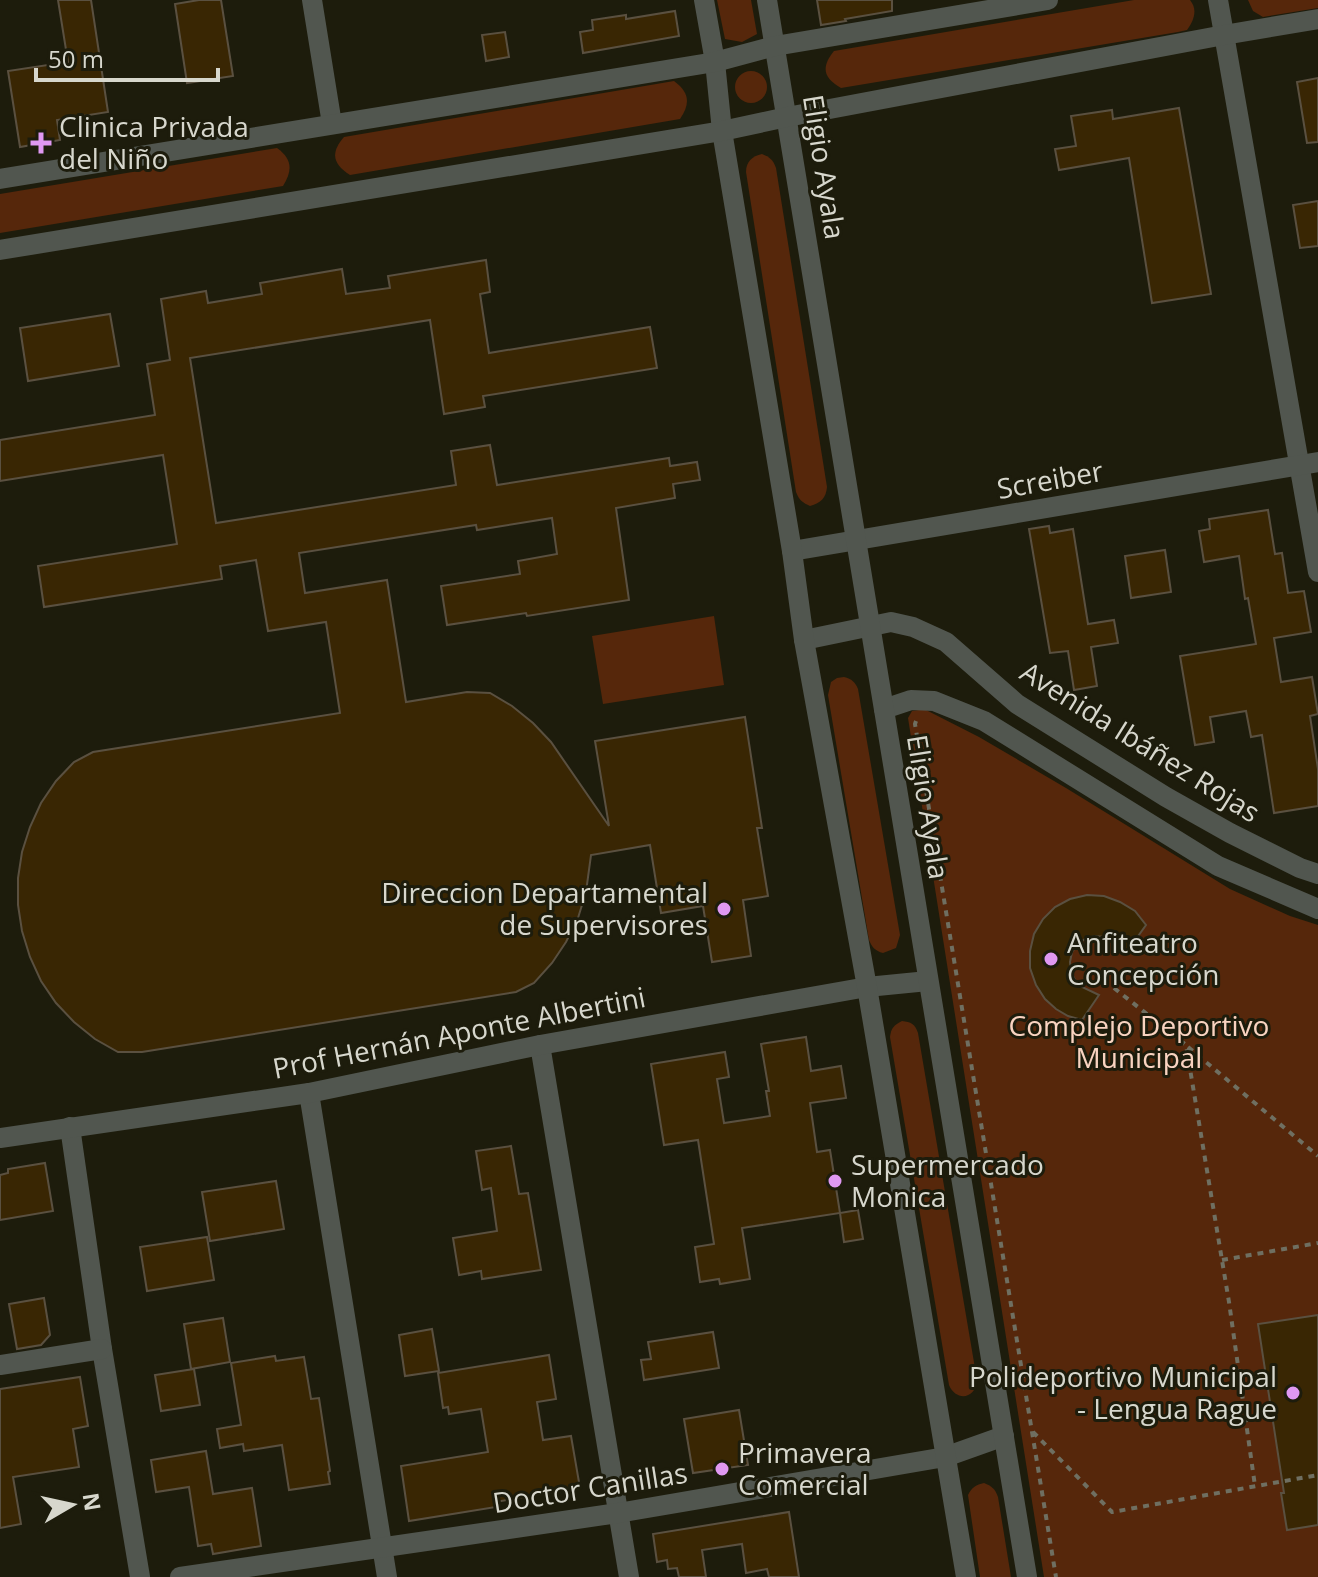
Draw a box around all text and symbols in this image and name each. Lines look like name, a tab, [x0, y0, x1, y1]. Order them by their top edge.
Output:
scale bar	[36, 32, 218, 82]
text: 50 m	[48, 42, 104, 75]
street label: Eligio Ayala	[795, 92, 855, 242]
place label: Clinica Privada del Niño	[59, 107, 249, 177]
marker: Clinica Privada del Niño	[30, 132, 52, 154]
street label: Screiber	[994, 451, 1107, 507]
street label: Avenida Ibáñez Rojas	[1014, 652, 1267, 830]
street label: Eligio Ayala	[899, 732, 959, 882]
place label: Direccion Departamental de Supervisores	[381, 873, 708, 943]
marker: Direccion Departamental de Supervisores	[715, 900, 733, 918]
place label: Anfiteatro Concepción	[1067, 923, 1219, 993]
marker: Anfiteatro Concepción	[1042, 950, 1060, 968]
street label: Prof Hernán Aponte Albertini	[269, 977, 648, 1087]
park label: Complejo Deportivo Municipal	[1009, 1006, 1269, 1076]
place label: Supermercado Monica	[851, 1145, 1044, 1215]
marker: Supermercado Monica	[826, 1172, 844, 1190]
place label: Polideportivo Municipal - Lengua Rague	[969, 1357, 1277, 1427]
marker: Polideportivo Municipal - Lengua Rague	[1284, 1384, 1302, 1402]
place label: Primavera Comercial	[738, 1433, 872, 1503]
street label: Doctor Canillas	[490, 1453, 690, 1521]
marker: Primavera Comercial	[713, 1460, 731, 1478]
north arrow	[32, 1465, 112, 1545]
text: N	[77, 1491, 109, 1513]

